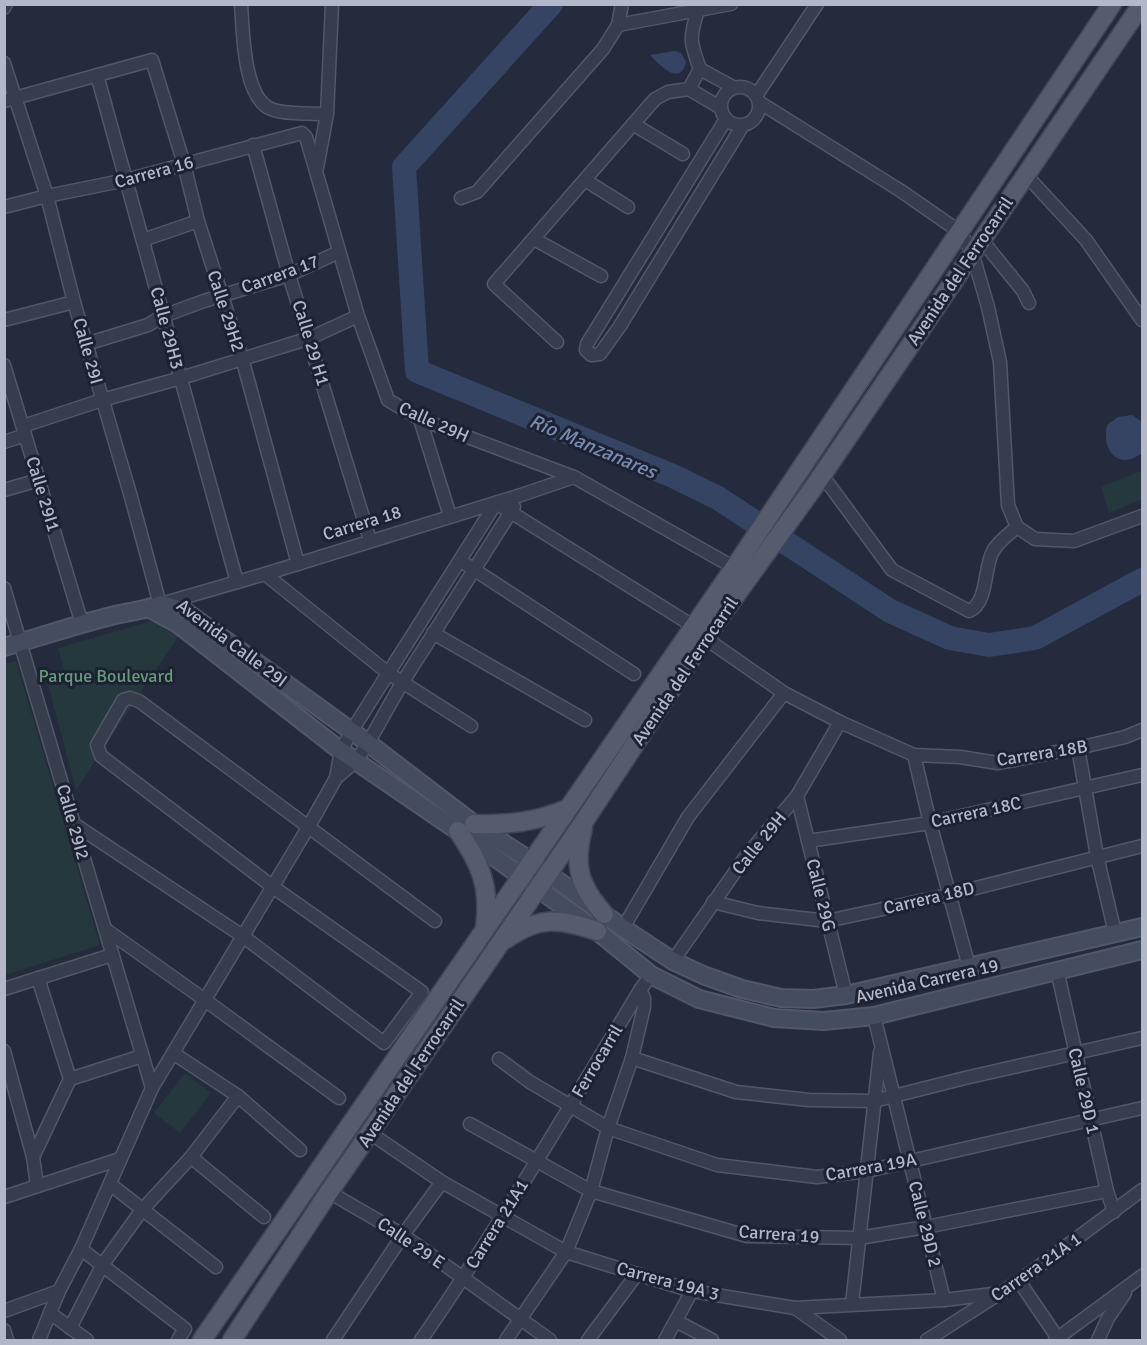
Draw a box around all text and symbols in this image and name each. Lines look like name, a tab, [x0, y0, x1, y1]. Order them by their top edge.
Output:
street label: Carrera 16	[112, 151, 196, 193]
street label: Avenida del Ferrocarril	[902, 193, 1018, 349]
street label: Carrera 17	[238, 250, 322, 298]
street label: Calle 29H2	[203, 267, 249, 355]
street label: Calle 29H3	[145, 284, 189, 372]
street label: Calle 29 H1	[288, 298, 334, 388]
street label: Calle 29I	[68, 315, 108, 387]
street label: Calle 29H	[395, 397, 473, 447]
water label: Río Manzanares	[526, 409, 662, 485]
street label: Calle 29I1	[21, 454, 65, 534]
street label: Carrera 18	[320, 501, 404, 545]
street label: Avenida del Ferrocarril	[627, 593, 743, 749]
street label: Avenida Calle 29I	[172, 594, 292, 692]
park label: Parque Boulevard	[39, 665, 173, 687]
street label: Carrera 18B	[995, 735, 1089, 771]
street label: Calle 29I2	[52, 782, 94, 862]
street label: Carrera 18C	[929, 792, 1023, 832]
street label: Calle 29H	[727, 807, 791, 879]
street label: Calle 29G	[801, 856, 841, 934]
street label: Carrera 18D	[881, 877, 977, 919]
street label: Avenida Carrera 19	[853, 954, 1001, 1008]
street label: Avenida del Ferrocarril	[353, 995, 469, 1151]
street label: Ferrocarril	[567, 1020, 627, 1102]
street label: Calle 29D 1	[1063, 1046, 1105, 1136]
street label: Carrera 19A	[824, 1148, 918, 1186]
street label: Carrera 21A1	[461, 1175, 533, 1273]
street label: Calle 29D 2	[904, 1179, 946, 1269]
street label: Calle 29 E	[373, 1212, 449, 1274]
street label: Carrera 19	[738, 1220, 820, 1248]
street label: Carrera 21A 1	[986, 1228, 1086, 1306]
street label: Carrera 19A 3	[614, 1257, 722, 1305]

